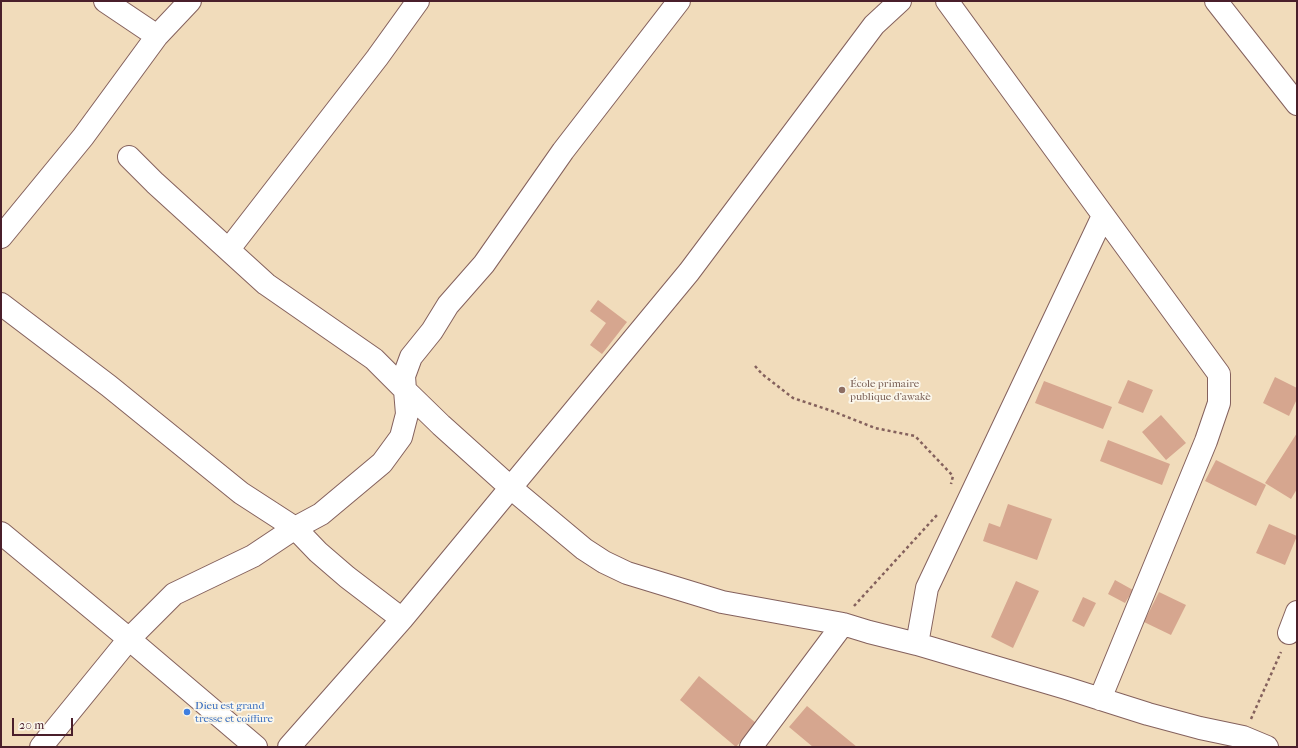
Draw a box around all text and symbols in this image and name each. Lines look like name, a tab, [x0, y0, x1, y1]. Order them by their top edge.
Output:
place label: École primaire publique d'awakè	[850, 377, 931, 403]
marker: École primaire publique d'awakè	[837, 385, 847, 395]
place label: Dieu est grand tresse et coiffure	[195, 699, 273, 725]
marker: Dieu est grand tresse et coiffure	[182, 707, 192, 717]
scale bar	[14, 710, 75, 736]
text: 20 m	[19, 718, 44, 732]

